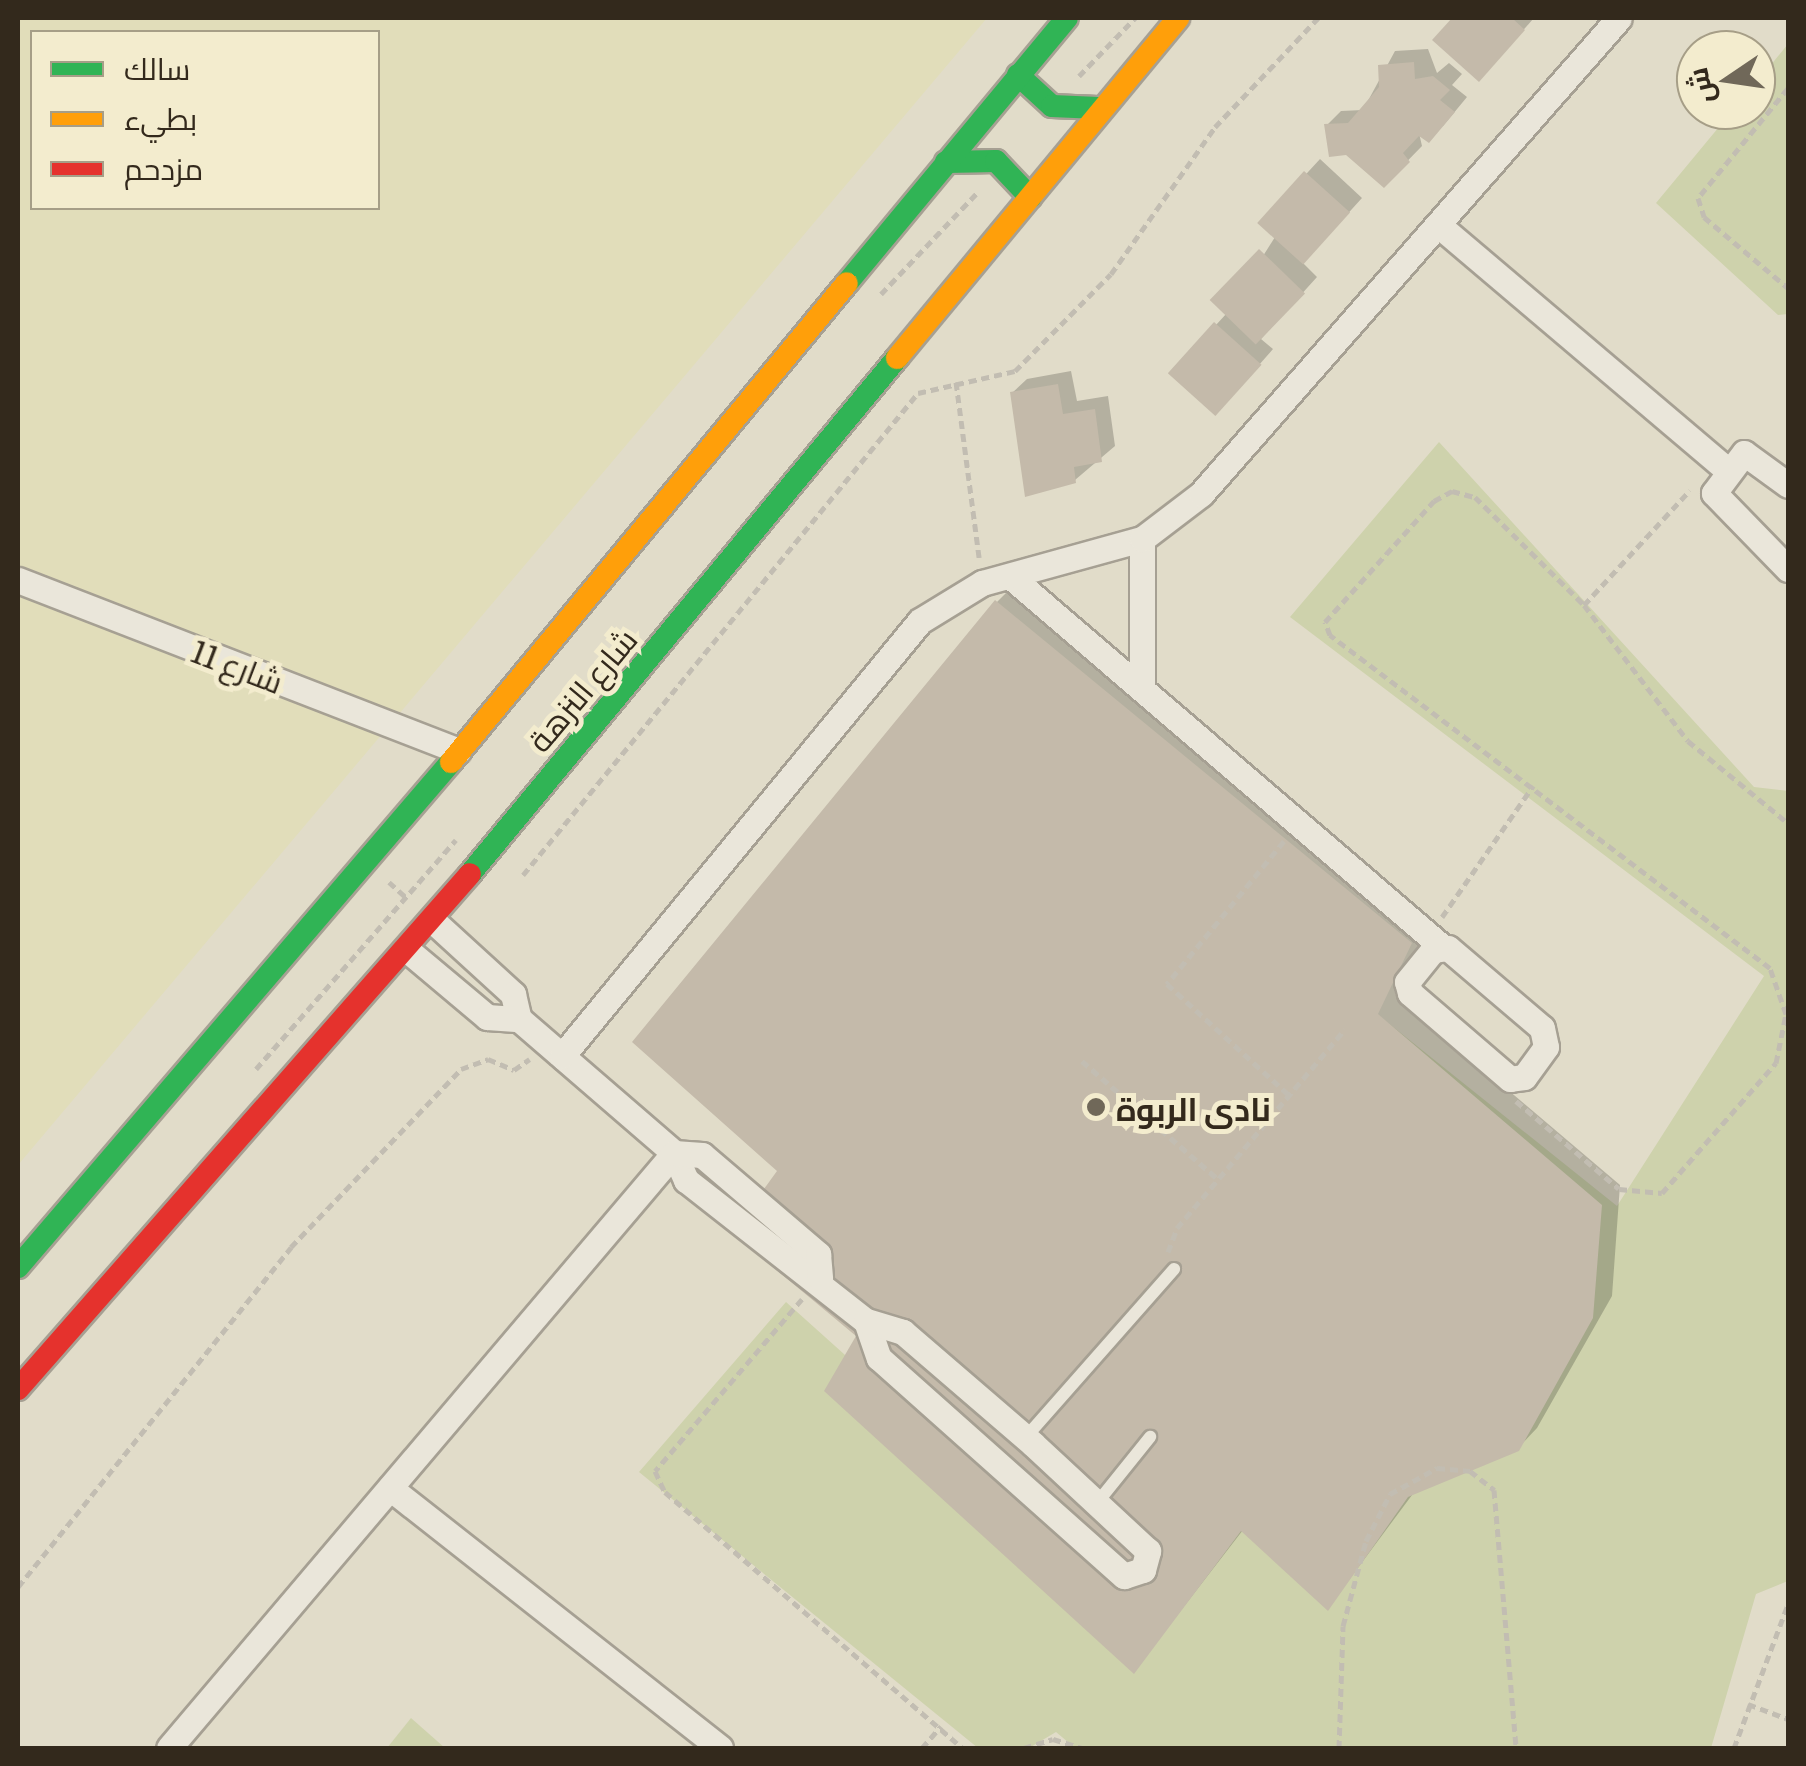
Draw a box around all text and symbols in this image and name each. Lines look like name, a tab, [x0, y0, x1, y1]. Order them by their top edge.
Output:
legend	[30, 30, 380, 210]
north arrow	[1676, 30, 1776, 130]
text: سالك	[124, 45, 190, 89]
text: ش	[1674, 64, 1723, 109]
text: بطيء	[124, 95, 197, 139]
text: مزدحم	[124, 145, 203, 189]
street label: شارع النزهة	[518, 620, 644, 758]
street label: شارع 11	[187, 630, 289, 700]
place label: نادى الربوة	[1116, 1088, 1271, 1126]
marker: نادى الربوة	[1085, 1096, 1107, 1118]

